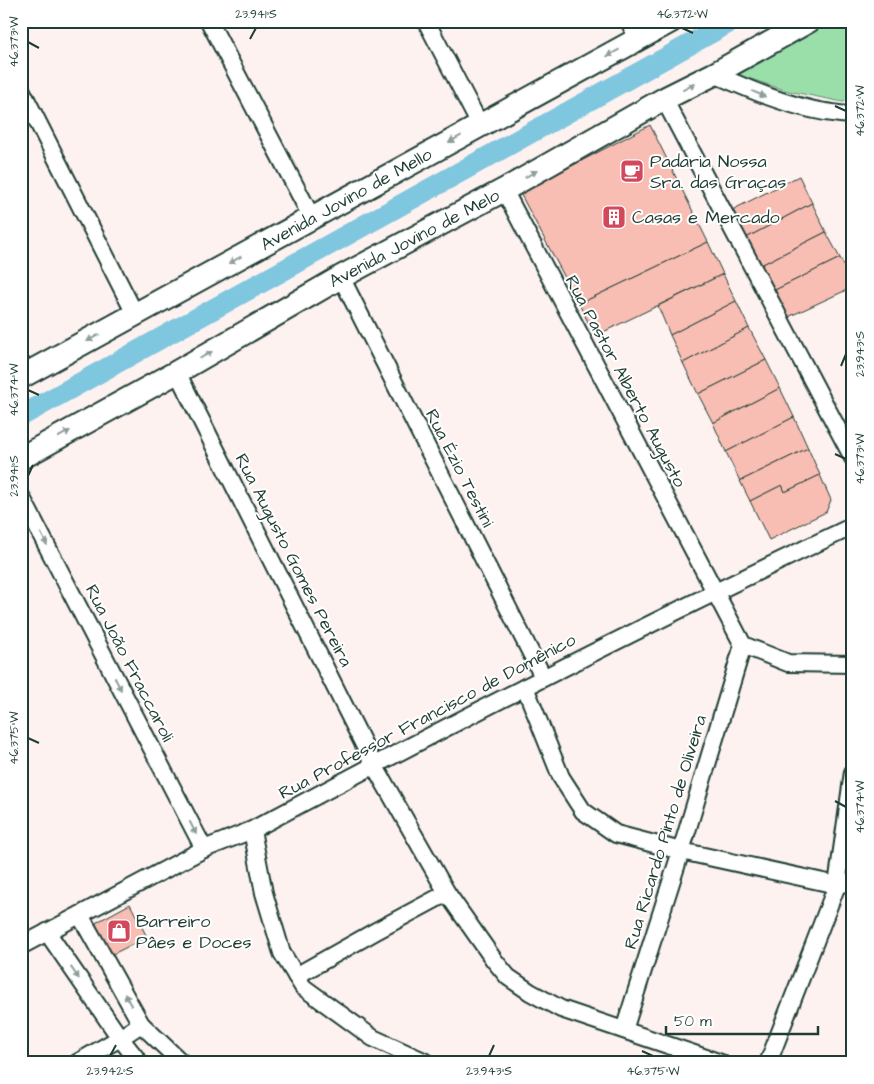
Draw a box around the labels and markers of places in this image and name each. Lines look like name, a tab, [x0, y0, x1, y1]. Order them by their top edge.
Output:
place label: Padaria Nossa Sra. das Graças	[650, 149, 786, 195]
cafe icon: Padaria Nossa Sra. das Graças	[619, 158, 645, 184]
building icon: Casas e Mercado	[601, 204, 627, 230]
place label: Casas e Mercado	[632, 205, 780, 230]
place label: Barreiro Pâes e Doces	[136, 909, 252, 955]
shop icon: Barreiro Pâes e Doces	[106, 918, 132, 944]

